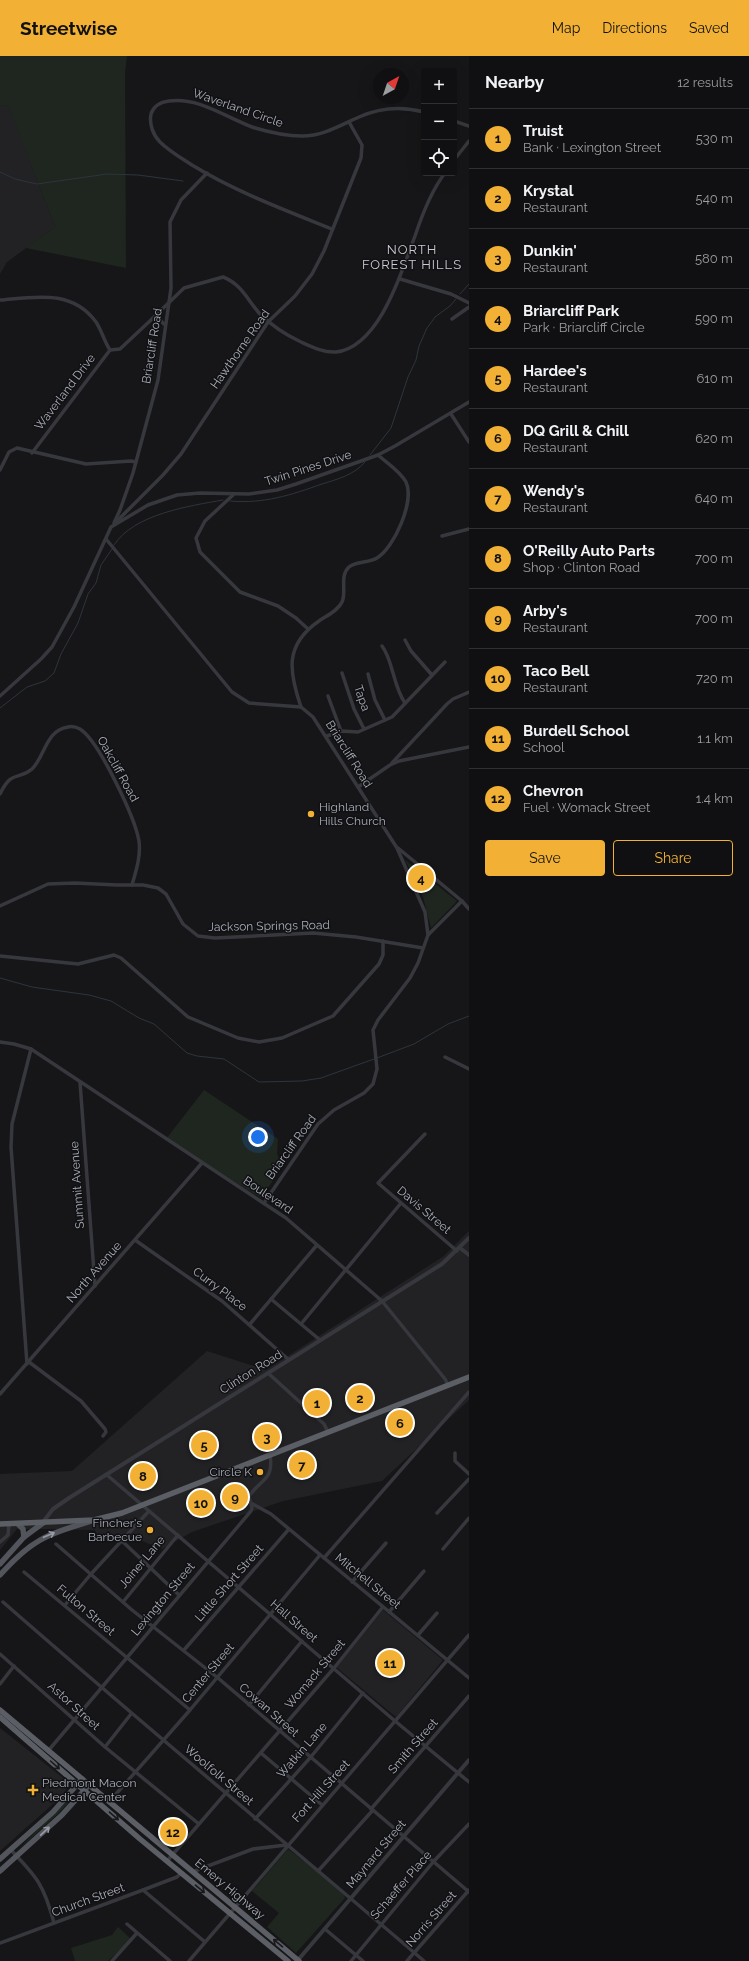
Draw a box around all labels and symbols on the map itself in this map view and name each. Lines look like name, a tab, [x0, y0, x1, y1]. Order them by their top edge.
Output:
north arrow	[373, 68, 409, 104]
street label: Waverland Circle	[191, 86, 285, 130]
district label: NORTH FOREST HILLS	[362, 242, 462, 272]
street label: Briarcliff Road	[139, 307, 165, 385]
street label: Hawthorne Road	[208, 307, 272, 391]
street label: Waverland Drive	[32, 351, 98, 433]
street label: Twin Pines Drive	[263, 447, 353, 489]
street label: Tapa	[351, 683, 373, 713]
street label: Briarcliff Road	[323, 718, 375, 790]
street label: Oakcliff Road	[94, 734, 142, 804]
place label: Highland Hills Church	[319, 800, 386, 828]
marker: Highland Hills Church	[306, 809, 316, 819]
pin: 4	[408, 863, 434, 893]
street label: Jackson Springs Road	[208, 918, 330, 934]
street label: Briarcliff Road	[263, 1112, 319, 1182]
your location	[248, 1127, 268, 1147]
street label: Summit Avenue	[67, 1141, 87, 1229]
street label: Boulevard	[241, 1173, 295, 1217]
street label: Davis Street	[394, 1183, 454, 1237]
street label: North Avenue	[64, 1239, 124, 1305]
street label: Curry Place	[190, 1264, 250, 1314]
street label: Clinton Road	[217, 1347, 285, 1397]
pin: 2	[347, 1383, 373, 1413]
pin: 1	[304, 1388, 330, 1418]
pin: 6	[387, 1408, 413, 1438]
pin: 3	[254, 1422, 280, 1452]
pin: 5	[191, 1430, 217, 1460]
pin: 7	[289, 1450, 315, 1480]
pin: 8	[130, 1461, 156, 1491]
place label: Circle K	[209, 1465, 252, 1479]
marker: Circle K	[255, 1467, 265, 1477]
pin: 9	[222, 1482, 248, 1512]
pin: 10	[188, 1488, 214, 1518]
place label: Fincher's Barbecue	[88, 1516, 142, 1544]
marker: Fincher's Barbecue	[145, 1525, 155, 1535]
one-way arrow	[42, 1531, 54, 1538]
street label: Joiner Lane	[116, 1533, 168, 1591]
street label: Little Short Street	[192, 1542, 266, 1624]
street label: Mitchell Street	[332, 1550, 404, 1612]
street label: Lexington Street	[128, 1560, 198, 1638]
street label: Fulton Street	[54, 1582, 118, 1638]
street label: Hall Street	[268, 1597, 320, 1645]
street label: Womack Street	[282, 1637, 348, 1711]
street label: Center Street	[179, 1640, 237, 1706]
pin: 11	[377, 1648, 403, 1678]
street label: Astor Street	[45, 1679, 103, 1733]
street label: Cowan Street	[236, 1680, 302, 1740]
street label: Smith Street	[385, 1716, 441, 1776]
street label: Watkin Lane	[274, 1719, 330, 1781]
street label: Woolfolk Street	[182, 1742, 256, 1808]
street label: Fort Hill Street	[289, 1757, 353, 1825]
one-way arrow	[50, 1760, 60, 1770]
place label: Piedmont Macon Medical Center	[42, 1776, 136, 1804]
marker: Piedmont Macon Medical Center	[27, 1784, 39, 1796]
one-way arrow	[108, 1812, 119, 1821]
pin: 12	[160, 1817, 186, 1847]
street label: Maynard Street	[343, 1817, 409, 1891]
one-way arrow	[39, 1827, 49, 1836]
street label: Schaeffer Place	[367, 1848, 435, 1922]
street label: Emery Highway	[192, 1856, 268, 1923]
street label: Church Street	[50, 1880, 126, 1920]
one-way arrow	[195, 1884, 205, 1893]
street label: Norris Street	[403, 1888, 459, 1950]
one-way arrow	[272, 1939, 283, 1948]

